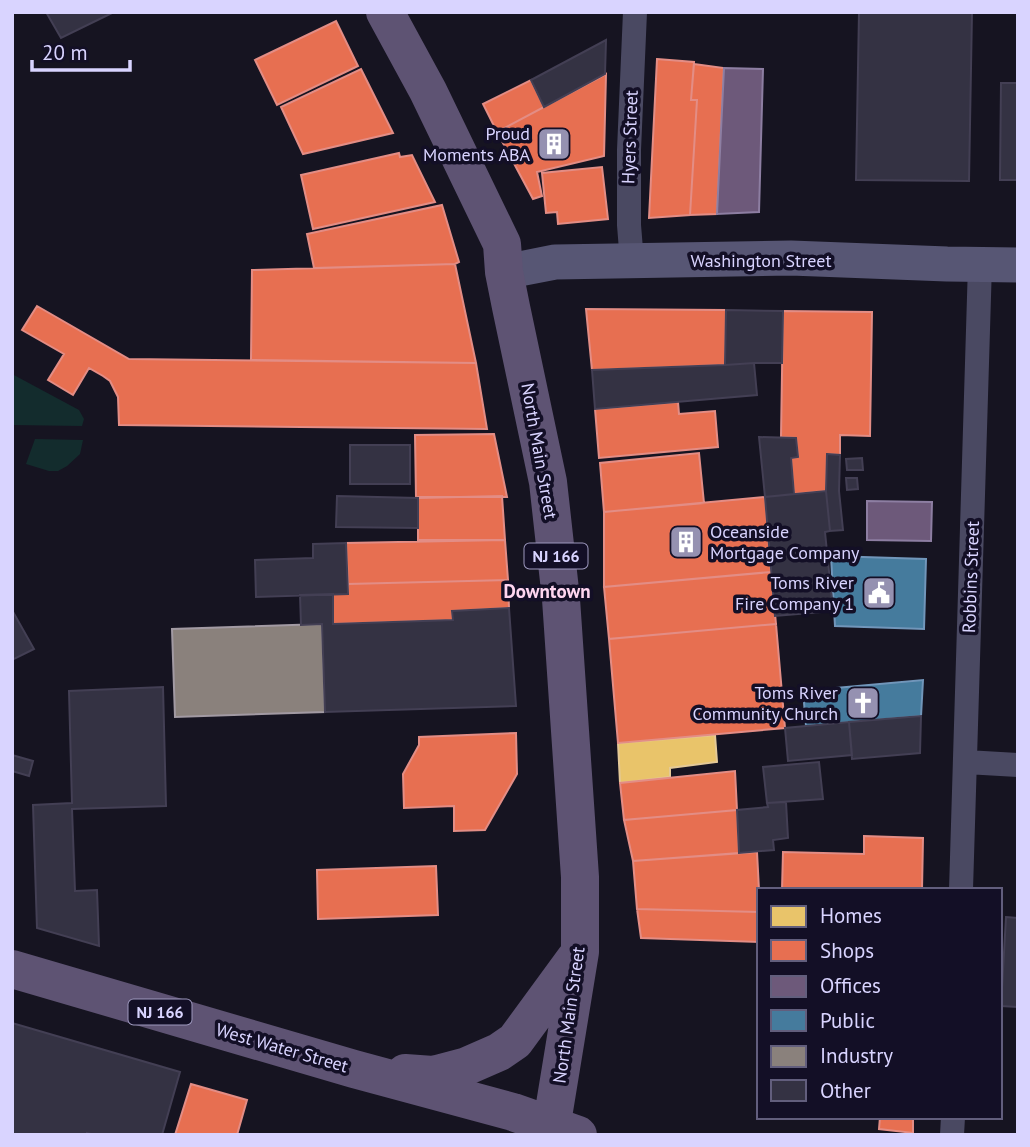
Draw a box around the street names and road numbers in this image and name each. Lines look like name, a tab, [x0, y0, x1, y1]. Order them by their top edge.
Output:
street label: Hyers Street	[616, 90, 643, 184]
street label: Washington Street	[690, 249, 832, 272]
street label: North Main Street	[516, 381, 563, 521]
street label: Robbins Street	[957, 521, 984, 633]
road number: NJ 166	[524, 544, 588, 568]
street label: North Main Street	[548, 945, 589, 1085]
road number: NJ 166	[128, 1000, 192, 1024]
street label: West Water Street	[213, 1018, 351, 1077]

